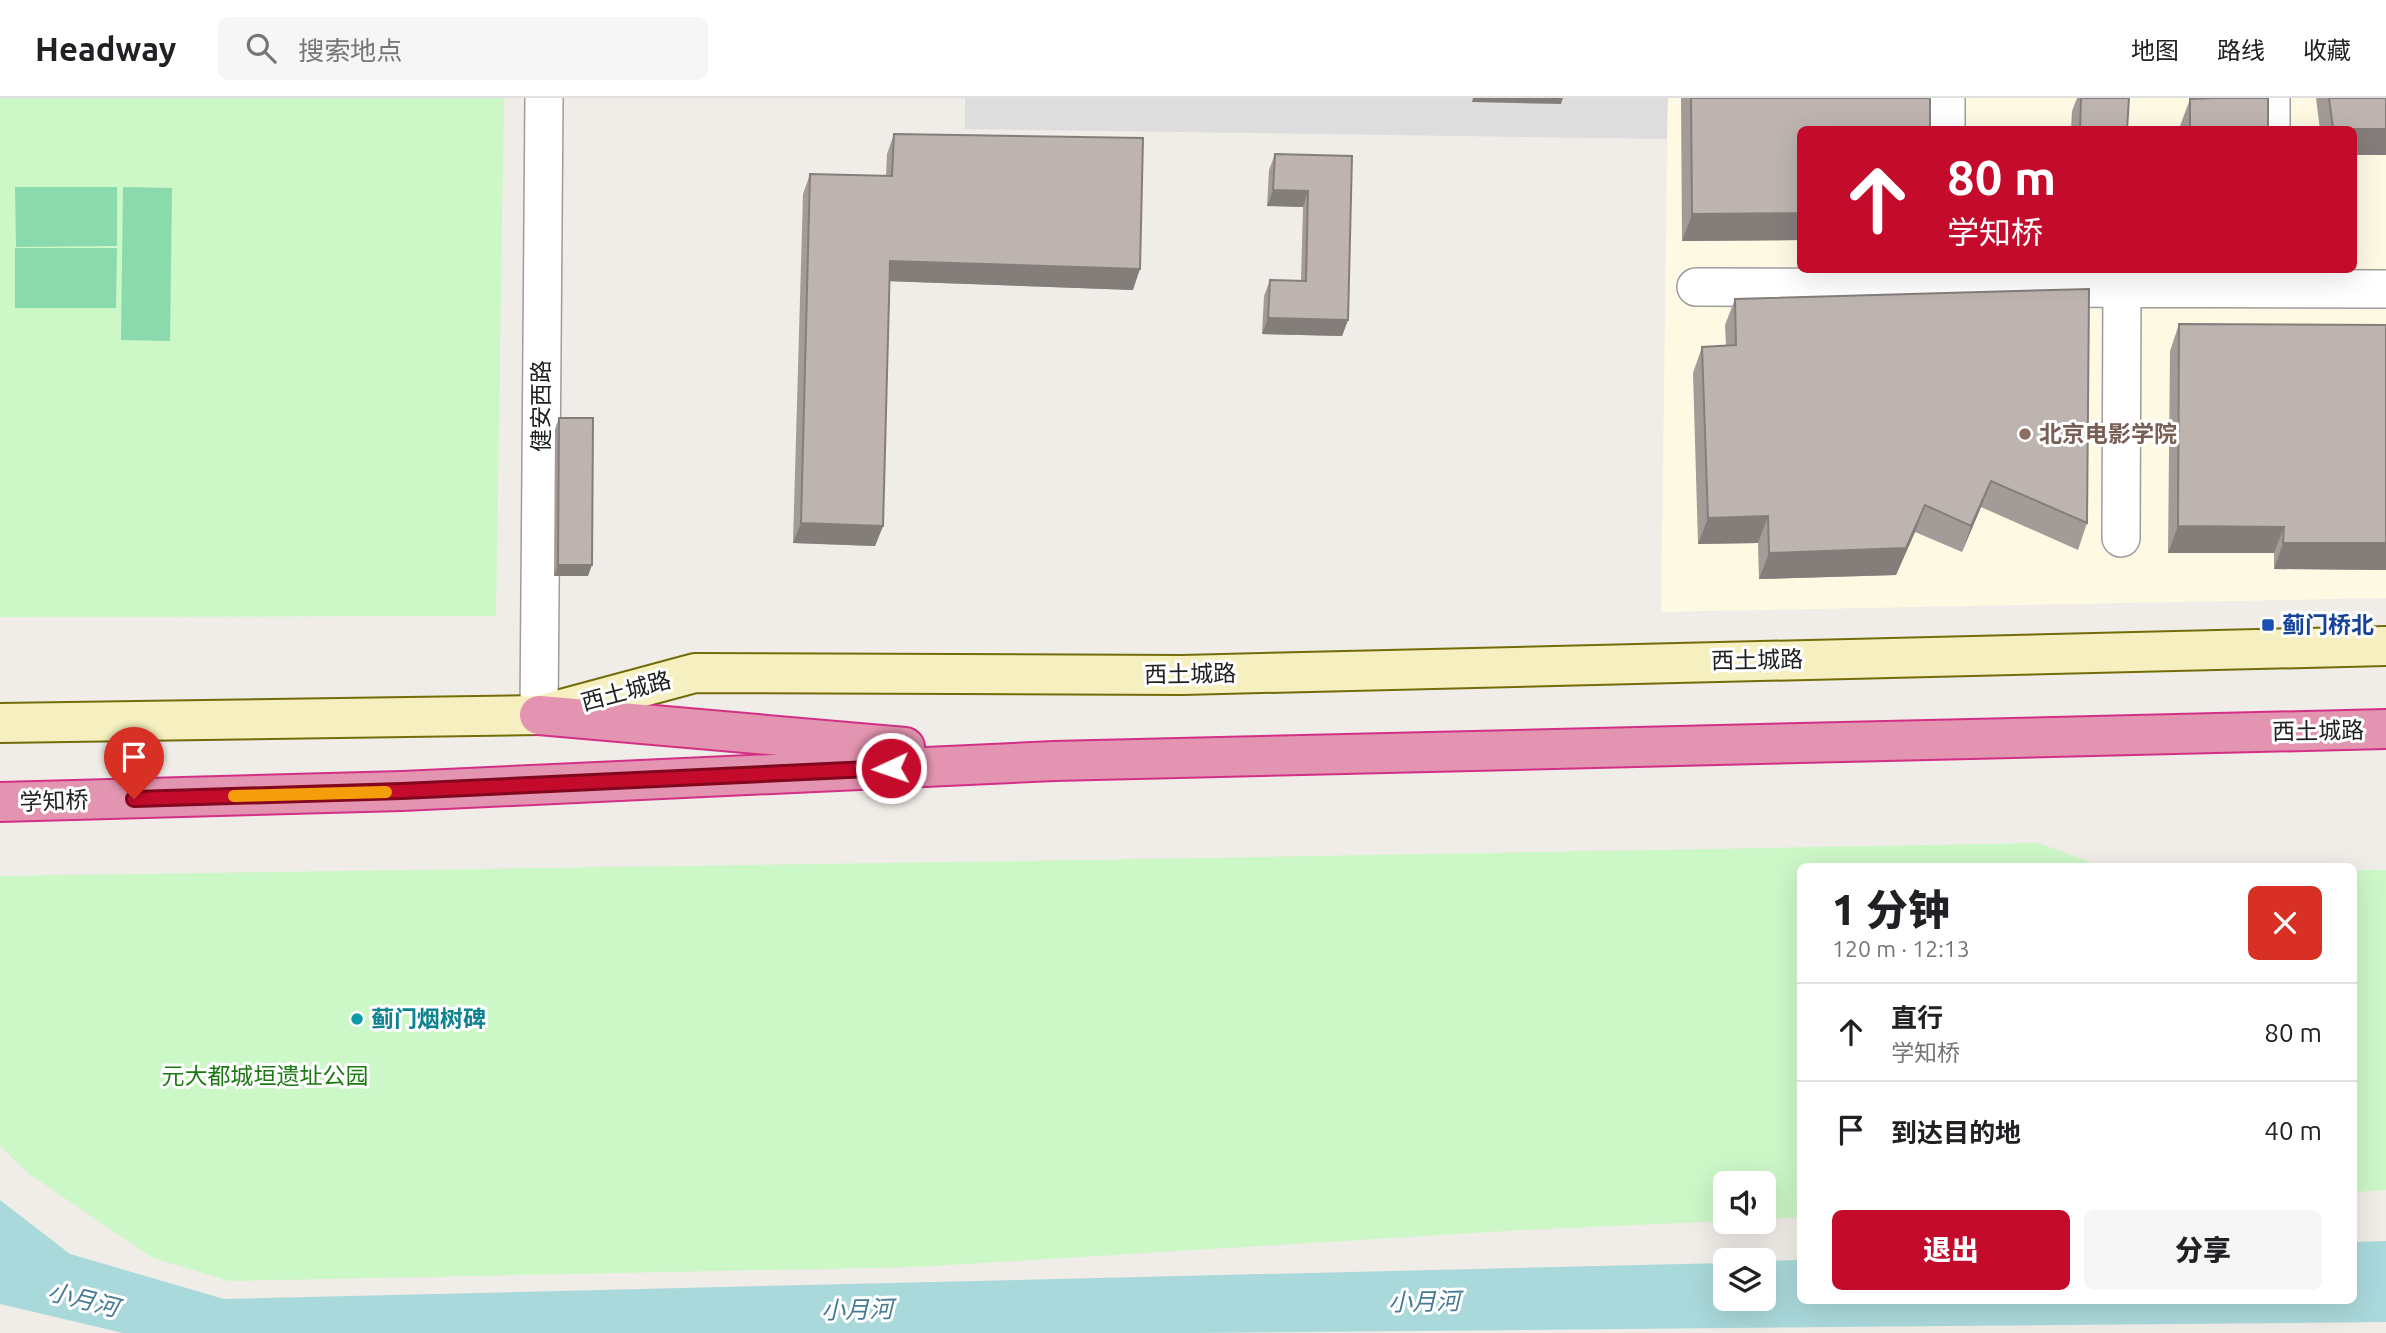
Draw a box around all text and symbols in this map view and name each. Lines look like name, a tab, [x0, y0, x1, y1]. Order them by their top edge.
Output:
search box	[218, 17, 708, 80]
icon: search	[242, 29, 280, 67]
text: Headway	[35, 30, 176, 67]
text: 搜索地点	[298, 36, 402, 65]
text: 地图	[2131, 37, 2179, 64]
text: 路线	[2217, 37, 2265, 64]
text: 收藏	[2303, 37, 2351, 64]
text: 80 m	[1947, 149, 2056, 204]
icon: ahead	[1832, 154, 1923, 245]
text: 学知桥	[1947, 214, 2043, 250]
street label: 健安西路	[528, 360, 553, 452]
place label: 北京电影学院	[2039, 421, 2177, 446]
marker: 北京电影学院	[2017, 426, 2033, 442]
place label: 蓟门桥北	[2282, 612, 2374, 637]
marker: 蓟门桥北	[2260, 617, 2276, 633]
street label: 西土城路	[1711, 646, 1803, 673]
street label: 西土城路	[1144, 660, 1236, 687]
street label: 西土城路	[578, 667, 674, 714]
street label: 西土城路	[2272, 717, 2364, 744]
pin	[104, 727, 164, 799]
position arrow	[854, 731, 928, 805]
icon: arrive	[115, 738, 153, 776]
street label: 学知桥	[19, 787, 89, 814]
text: 1 分钟	[1832, 886, 1950, 933]
button: close	[2248, 886, 2322, 960]
text: 120 m · 12:13	[1832, 936, 1970, 961]
text: 直行	[1891, 1003, 1943, 1032]
place label: 蓟门烟树碑	[371, 1006, 486, 1031]
marker: 蓟门烟树碑	[349, 1011, 365, 1027]
icon: ahead	[1832, 1013, 1870, 1051]
text: 80 m	[2264, 1018, 2322, 1047]
text: 学知桥	[1891, 1040, 1960, 1065]
park label: 元大都城垣遗址公园	[162, 1063, 369, 1088]
icon: arrive	[1832, 1111, 1870, 1149]
text: 40 m	[2264, 1116, 2322, 1145]
text: 到达目的地	[1891, 1118, 2021, 1147]
map controls	[1713, 1171, 1776, 1311]
button: sound	[1713, 1171, 1776, 1234]
button: 退出	[1832, 1210, 2070, 1290]
button: 分享	[2084, 1210, 2322, 1290]
button: layers	[1713, 1248, 1776, 1311]
water label: 小月河	[45, 1278, 125, 1322]
water label: 小月河	[1388, 1287, 1464, 1316]
water label: 小月河	[821, 1295, 897, 1324]

